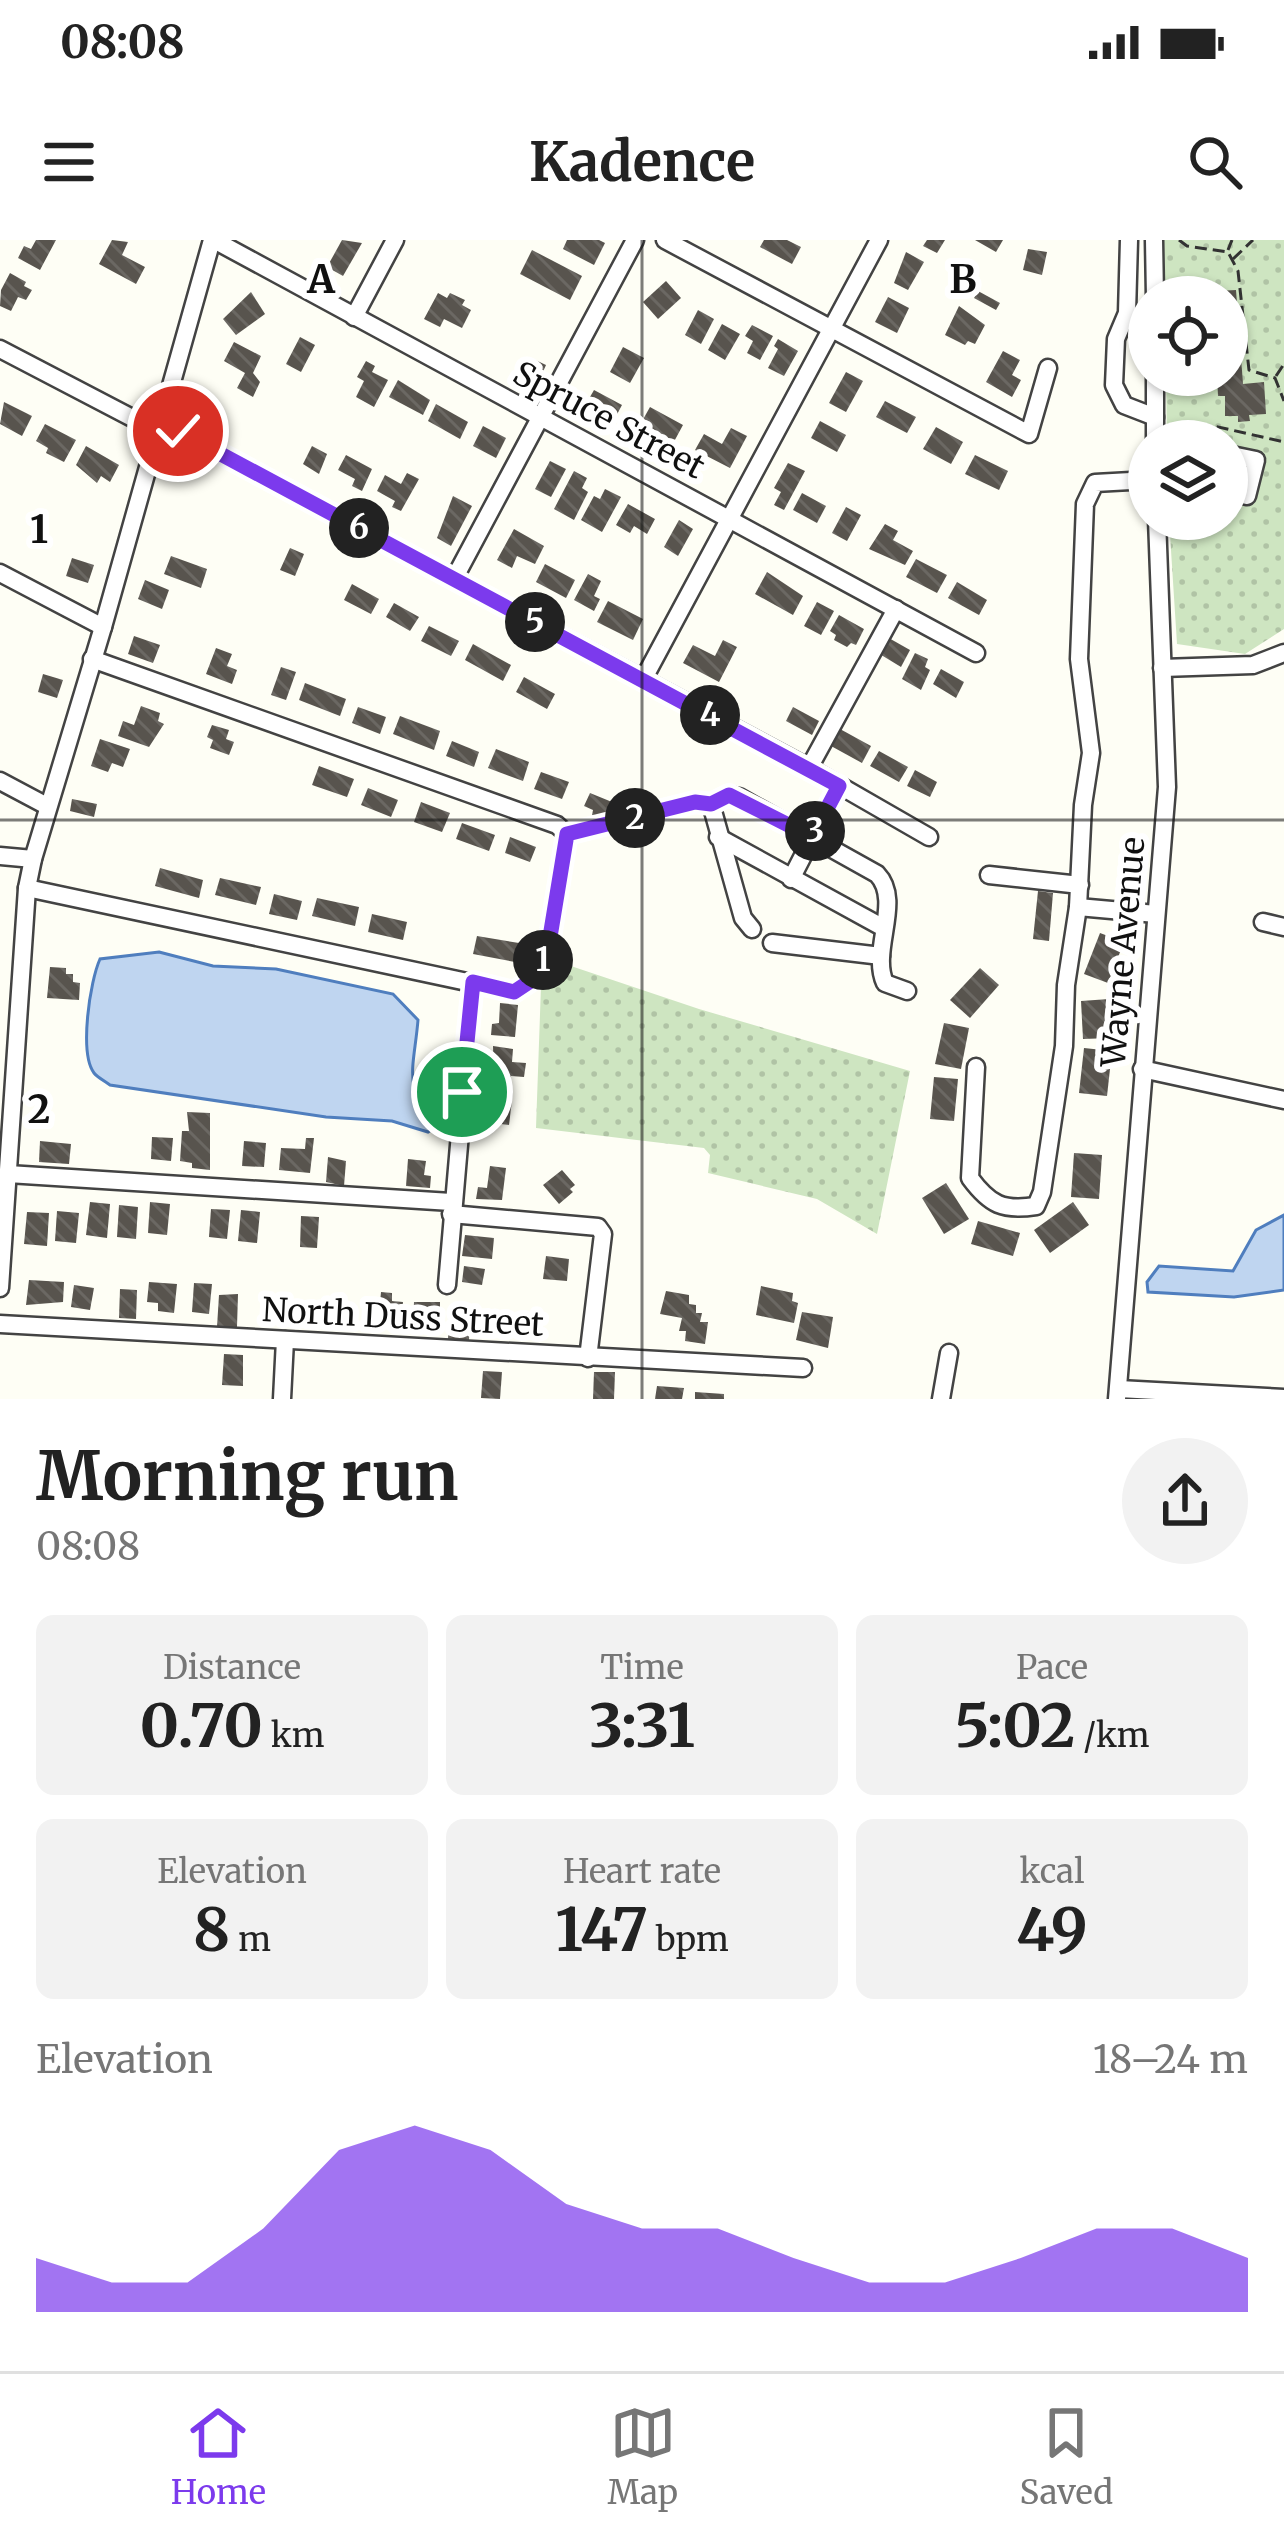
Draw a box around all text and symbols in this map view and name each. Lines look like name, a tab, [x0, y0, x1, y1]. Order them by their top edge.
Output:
text: 08:08	[60, 14, 185, 70]
text: Kadence	[529, 128, 755, 196]
icon: menu	[36, 129, 102, 195]
icon: search	[1182, 129, 1248, 195]
text: A	[306, 255, 336, 304]
text: B	[949, 255, 977, 304]
map controls	[1128, 276, 1248, 540]
button: locate	[1128, 276, 1248, 396]
street label: Spruce Street	[506, 352, 712, 488]
pin	[127, 380, 229, 482]
icon: check	[145, 398, 211, 464]
button: layers	[1128, 420, 1248, 540]
pin: 6	[329, 498, 389, 558]
text: 1	[30, 505, 48, 554]
text: 6	[349, 507, 369, 548]
pin: 5	[505, 592, 565, 652]
text: 5	[525, 601, 545, 642]
pin: 4	[680, 685, 740, 745]
text: 4	[700, 694, 720, 735]
pin: 2	[605, 788, 665, 848]
text: 2	[625, 797, 645, 838]
pin: 3	[785, 801, 845, 861]
text: 3	[806, 810, 824, 851]
street label: Wayne Avenue	[1092, 835, 1153, 1070]
pin: 1	[513, 930, 573, 990]
text: 1	[535, 939, 551, 980]
pin	[411, 1041, 513, 1143]
icon: arrive	[429, 1059, 495, 1125]
text: 2	[28, 1085, 50, 1134]
street label: North Duss Street	[261, 1289, 545, 1345]
text: Morning run	[36, 1435, 459, 1518]
button: share	[1122, 1438, 1248, 1564]
text: 08:08	[36, 1522, 140, 1571]
text: Distance	[163, 1647, 301, 1688]
text: Time	[600, 1647, 684, 1688]
text: Pace	[1016, 1647, 1088, 1688]
text: 0.70	[139, 1688, 263, 1763]
text: 3:31	[589, 1688, 695, 1763]
text: 5:02	[954, 1688, 1075, 1763]
text: km	[263, 1715, 325, 1756]
text: /km	[1075, 1715, 1150, 1756]
text: Elevation	[157, 1851, 307, 1892]
text: Heart rate	[563, 1851, 721, 1892]
text: kcal	[1020, 1851, 1084, 1892]
text: 8	[193, 1892, 230, 1967]
text: 147	[555, 1892, 648, 1967]
text: 49	[1016, 1892, 1088, 1967]
text: m	[230, 1919, 271, 1960]
text: bpm	[648, 1919, 729, 1960]
text: Elevation	[36, 2035, 213, 2084]
text: 18–24 m	[1093, 2035, 1248, 2084]
tab: Home	[171, 2400, 266, 2513]
tab: Map	[608, 2400, 678, 2513]
tab: Saved	[1020, 2400, 1113, 2513]

